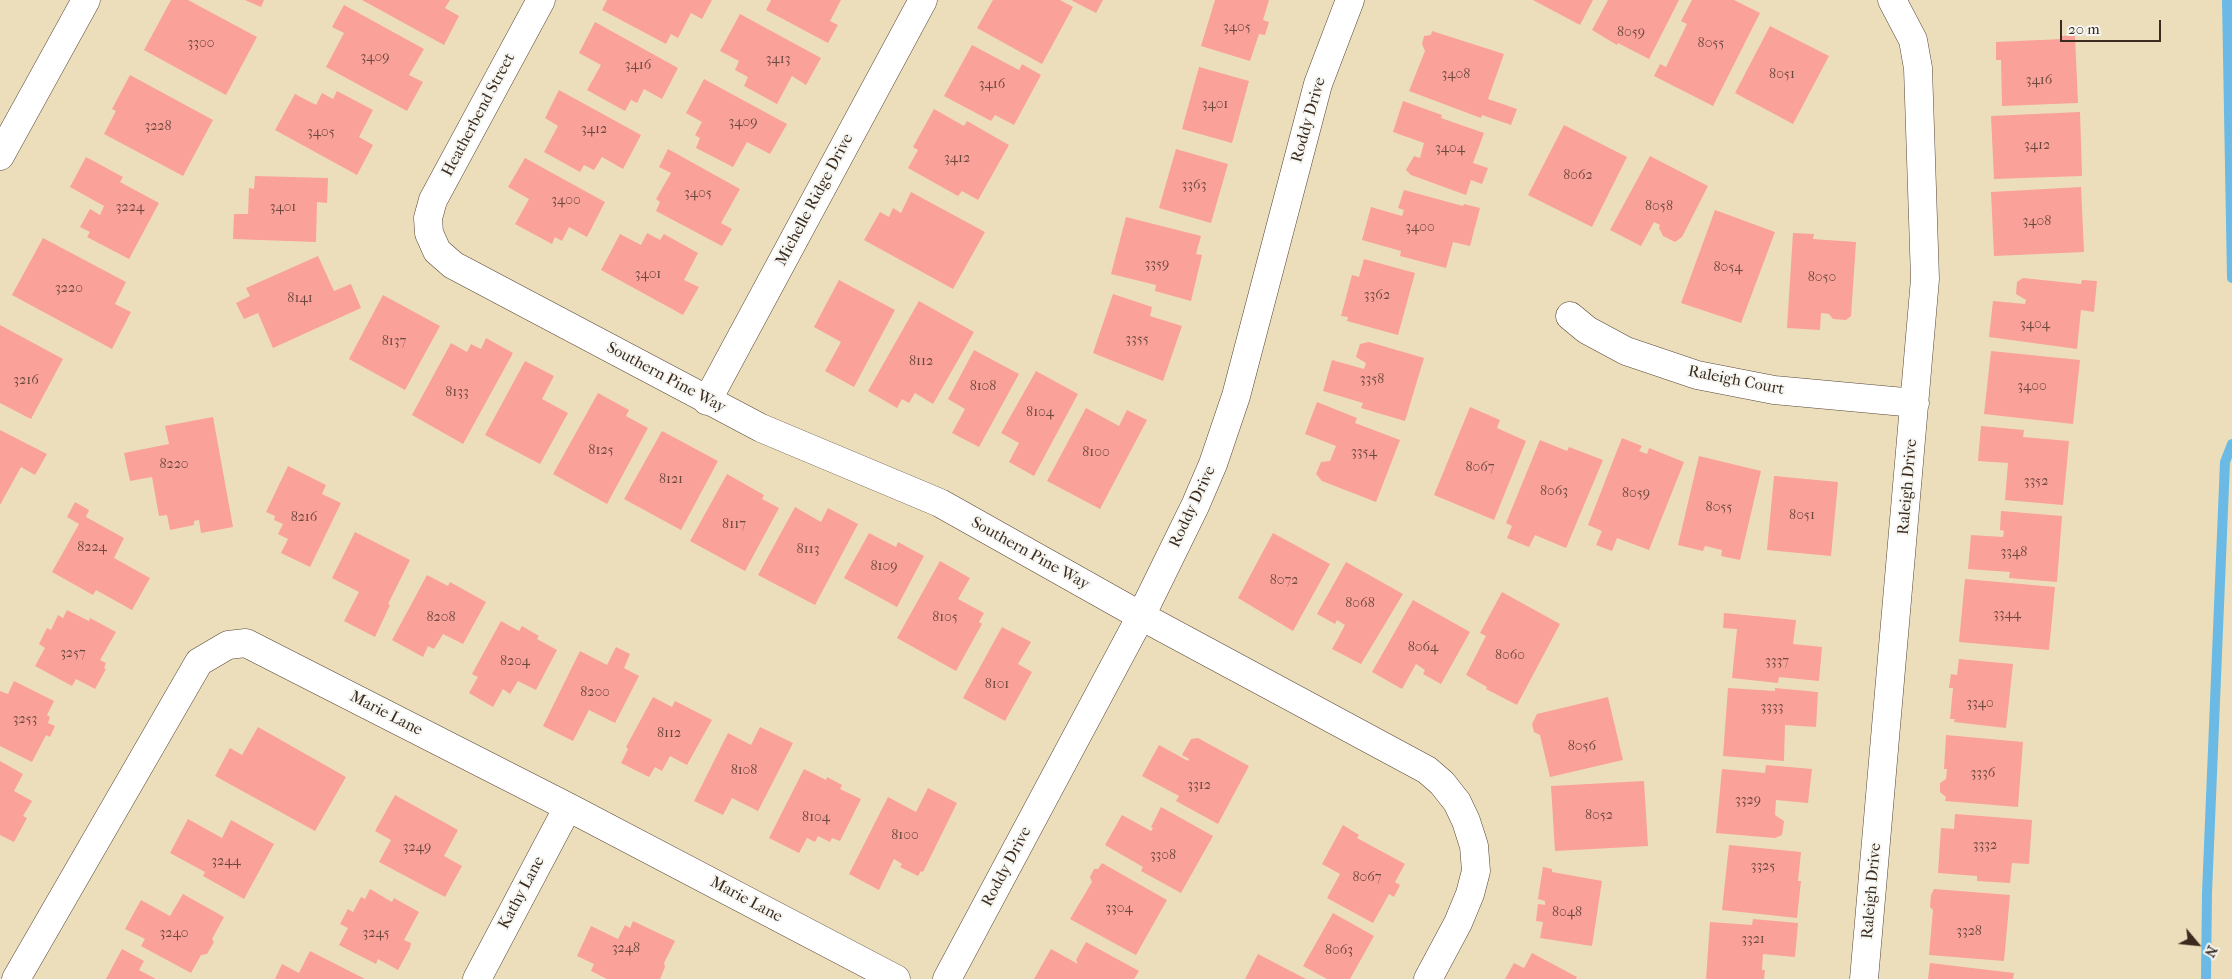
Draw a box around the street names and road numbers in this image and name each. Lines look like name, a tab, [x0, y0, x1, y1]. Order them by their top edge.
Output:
street label: Heatherbend Street	[438, 50, 520, 180]
street label: Roddy Drive	[1288, 75, 1330, 165]
street label: Michelle Ridge Drive	[772, 131, 858, 269]
street label: Southern Pine Way	[603, 338, 729, 418]
street label: Raleigh Court	[1686, 362, 1786, 400]
street label: Raleigh Drive	[1894, 438, 1922, 536]
street label: Roddy Drive	[1166, 463, 1220, 551]
street label: Southern Pine Way	[967, 513, 1093, 595]
street label: Marie Lane	[346, 688, 426, 740]
street label: Roddy Drive	[978, 824, 1036, 910]
street label: Raleigh Drive	[1858, 842, 1886, 940]
street label: Kathy Lane	[495, 853, 549, 933]
street label: Marie Lane	[707, 873, 785, 927]

